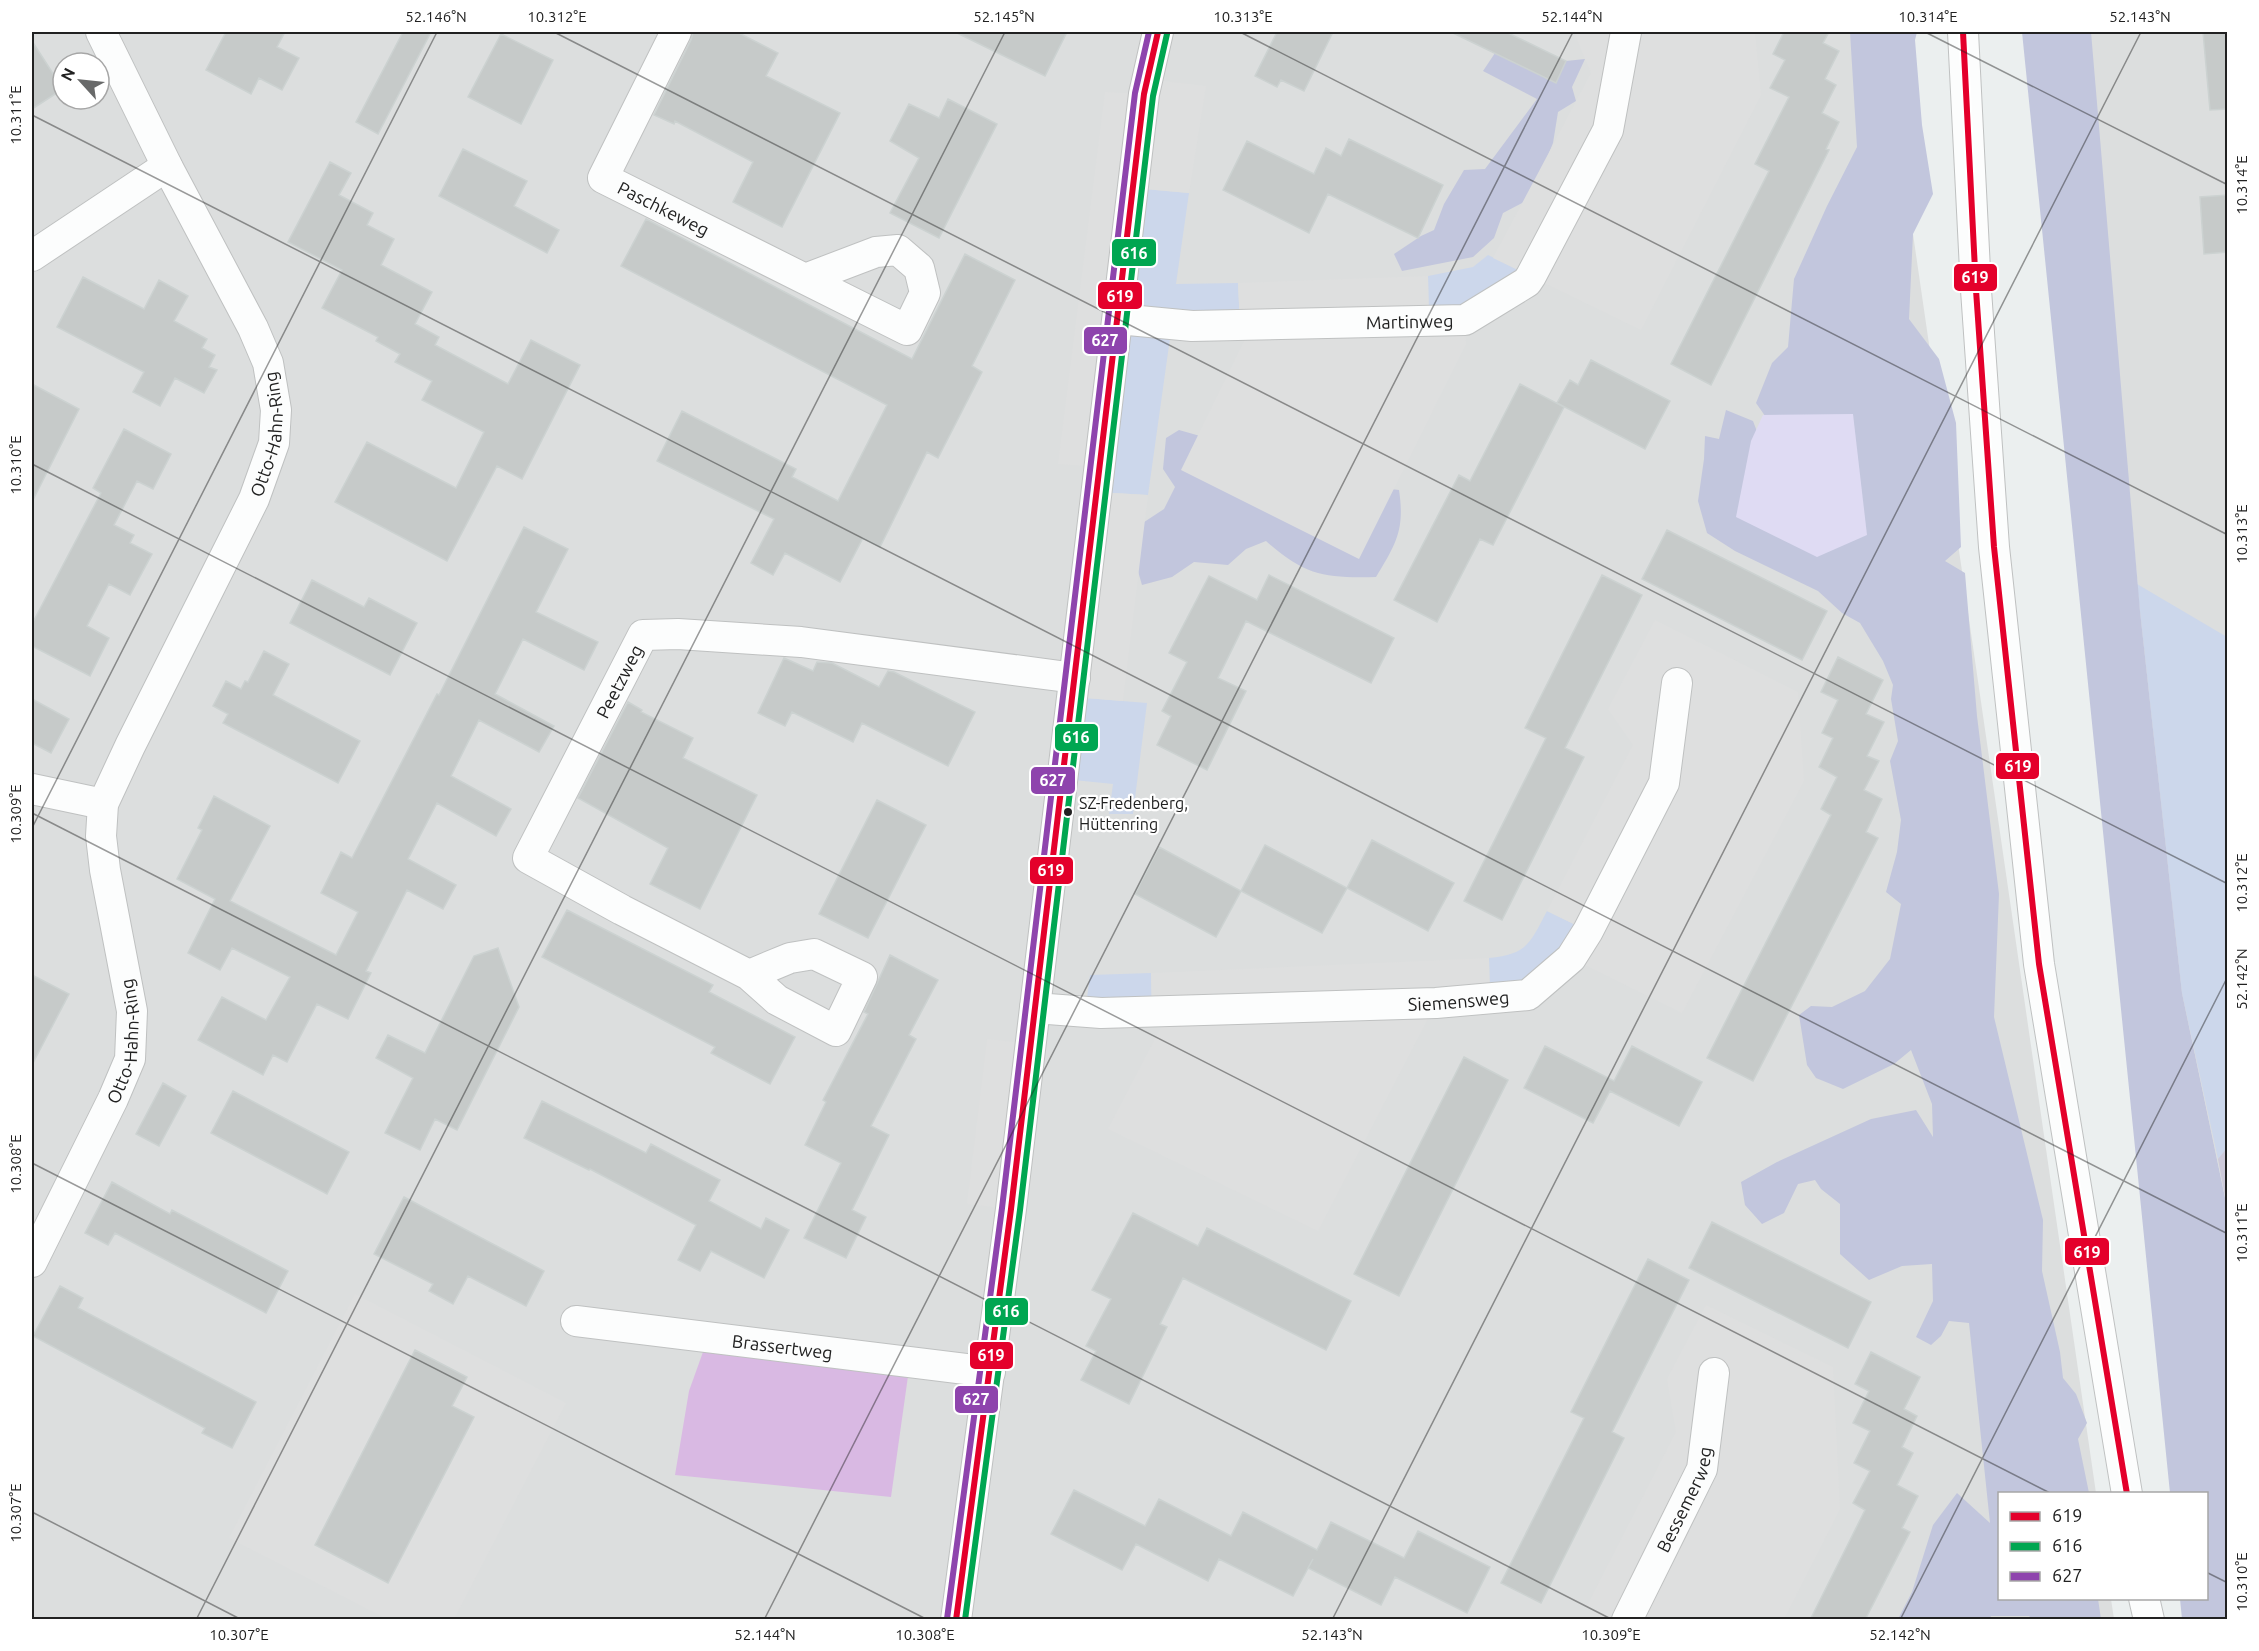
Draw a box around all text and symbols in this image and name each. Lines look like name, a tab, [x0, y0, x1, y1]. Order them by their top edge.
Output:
text: 52.146°N	[405, 8, 467, 25]
text: 10.312°E	[527, 8, 587, 25]
text: 52.145°N	[973, 8, 1035, 25]
text: 10.313°E	[1213, 8, 1273, 25]
text: 52.144°N	[1541, 8, 1603, 25]
text: 10.314°E	[1898, 8, 1958, 25]
text: 52.143°N	[2109, 8, 2171, 25]
north arrow	[51, 51, 111, 111]
text: N	[57, 65, 78, 84]
text: 10.311°E	[7, 85, 24, 145]
text: 10.314°E	[2233, 155, 2250, 215]
street label: Paschkeweg	[615, 177, 713, 239]
line badge: 616	[1111, 238, 1157, 267]
text: 616	[1120, 244, 1148, 262]
line badge: 619	[1953, 263, 1998, 292]
text: 619	[1961, 268, 1989, 286]
line badge: 619	[1097, 281, 1143, 310]
text: 619	[1106, 287, 1134, 305]
street label: Martinweg	[1366, 310, 1454, 332]
line badge: 627	[1083, 326, 1128, 355]
text: 627	[1091, 331, 1119, 349]
street label: Otto-Hahn-Ring	[246, 370, 286, 499]
text: 10.310°E	[7, 435, 24, 495]
text: 10.313°E	[2233, 504, 2250, 564]
street label: Peetzweg	[592, 641, 646, 721]
line badge: 616	[1054, 723, 1099, 752]
text: 616	[1062, 728, 1090, 746]
line badge: 619	[1995, 752, 2040, 780]
text: 619	[2004, 757, 2032, 775]
line badge: 627	[1030, 766, 1076, 795]
text: 627	[1039, 771, 1067, 789]
text: 10.309°E	[7, 784, 24, 844]
place label: SZ-Fredenberg, Hüttenring	[1079, 794, 1188, 833]
marker: SZ-Fredenberg, Hüttenring	[1062, 806, 1074, 818]
text: 10.312°E	[2233, 853, 2250, 913]
line badge: 619	[1029, 856, 1074, 885]
text: 619	[1037, 861, 1065, 879]
text: 52.142°N	[2233, 948, 2250, 1010]
street label: Otto-Hahn-Ring	[102, 977, 143, 1106]
street label: Siemensweg	[1408, 987, 1510, 1014]
text: 10.308°E	[7, 1134, 24, 1194]
text: 10.311°E	[2233, 1203, 2250, 1263]
line badge: 619	[2064, 1237, 2110, 1266]
text: 619	[2073, 1243, 2101, 1261]
line badge: 616	[984, 1297, 1029, 1326]
text: 616	[992, 1302, 1020, 1320]
street label: Brassertweg	[731, 1330, 834, 1363]
line badge: 619	[969, 1341, 1014, 1370]
text: 619	[977, 1346, 1005, 1364]
line badge: 627	[954, 1385, 999, 1414]
text: 627	[962, 1390, 990, 1408]
street label: Bessemerweg	[1652, 1446, 1715, 1555]
text: 10.307°E	[7, 1483, 24, 1543]
legend	[1998, 1492, 2208, 1600]
text: 619	[2052, 1505, 2082, 1525]
text: 616	[2052, 1535, 2082, 1555]
text: 10.310°E	[2233, 1552, 2250, 1612]
text: 627	[2052, 1565, 2082, 1585]
text: 10.307°E	[209, 1626, 269, 1643]
text: 52.144°N	[734, 1626, 796, 1643]
text: 10.308°E	[895, 1626, 955, 1643]
text: 52.143°N	[1301, 1626, 1363, 1643]
text: 10.309°E	[1581, 1626, 1641, 1643]
text: 52.142°N	[1869, 1626, 1931, 1643]

